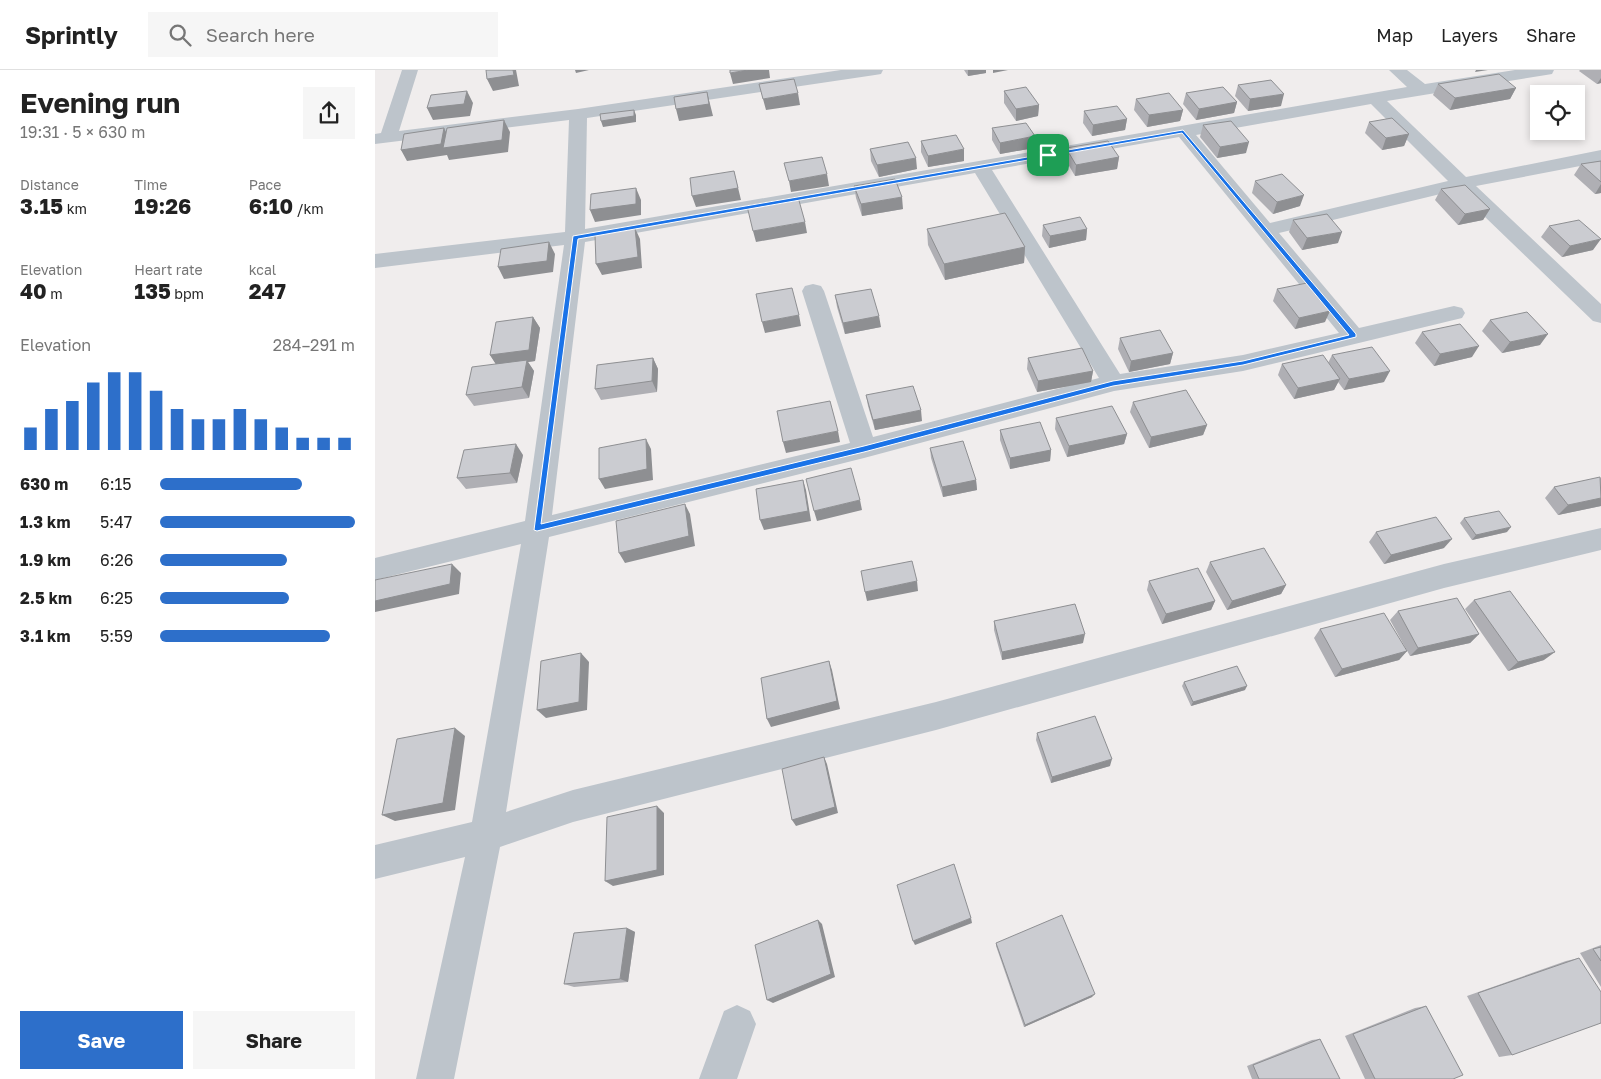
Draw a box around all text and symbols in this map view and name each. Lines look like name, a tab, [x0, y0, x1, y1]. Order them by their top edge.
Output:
search box	[148, 12, 498, 57]
text: Sprintly	[25, 20, 118, 49]
icon: search	[166, 21, 194, 49]
text: Search here	[206, 23, 315, 46]
text: Map	[1376, 24, 1413, 46]
text: Layers	[1441, 24, 1498, 46]
text: Share	[1526, 24, 1576, 46]
map controls	[1530, 85, 1585, 140]
button: locate	[1530, 85, 1585, 140]
text: Evening run	[20, 86, 180, 119]
button: share	[303, 87, 355, 139]
text: 19:31 · 5 × 630 m	[20, 122, 145, 142]
pin	[1027, 134, 1069, 176]
icon: arrive	[1034, 141, 1062, 169]
text: Distance	[20, 176, 79, 193]
text: Time	[134, 176, 167, 193]
text: Pace	[249, 176, 281, 193]
text: 3.15	[20, 193, 63, 219]
text: 19:26	[134, 193, 191, 219]
text: 6:10	[249, 193, 293, 219]
text: km	[63, 200, 87, 217]
text: /km	[293, 200, 324, 217]
text: Elevation	[20, 261, 82, 278]
text: Heart rate	[134, 261, 203, 278]
text: kcal	[249, 261, 276, 278]
text: 40	[20, 278, 47, 304]
text: 135	[134, 278, 171, 304]
text: 247	[249, 278, 286, 304]
text: m	[47, 285, 63, 302]
text: bpm	[171, 285, 204, 302]
text: Elevation	[20, 335, 91, 355]
text: 284–291 m	[273, 335, 355, 355]
text: 630 m	[20, 474, 68, 494]
text: 6:15	[100, 474, 132, 494]
text: 1.3 km	[20, 512, 70, 532]
text: 5:47	[100, 512, 132, 532]
text: 1.9 km	[20, 550, 71, 570]
text: 6:26	[100, 550, 133, 570]
text: 2.5 km	[20, 588, 72, 608]
text: 6:25	[100, 588, 133, 608]
text: 3.1 km	[20, 626, 70, 646]
text: 5:59	[100, 626, 133, 646]
button: Save	[20, 1011, 183, 1069]
button: Share	[193, 1011, 355, 1069]

